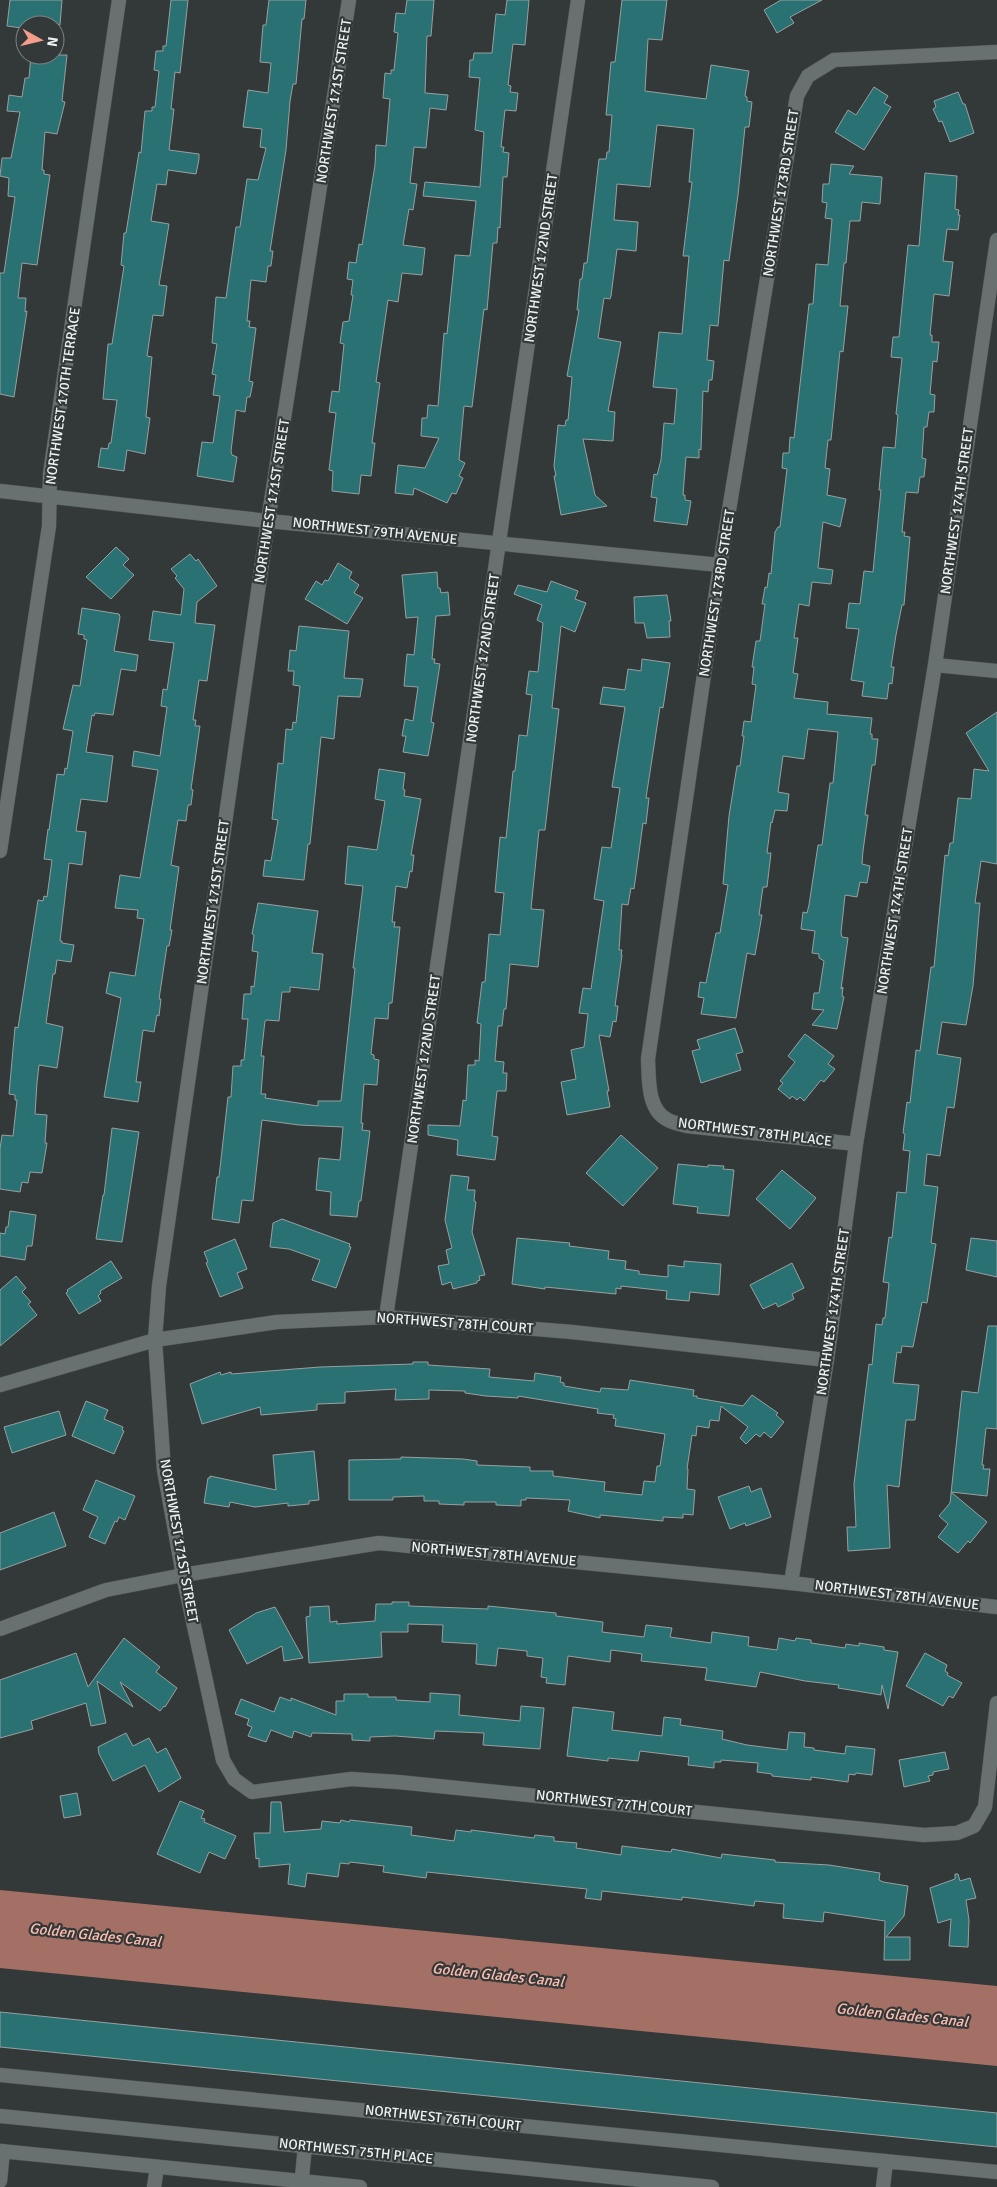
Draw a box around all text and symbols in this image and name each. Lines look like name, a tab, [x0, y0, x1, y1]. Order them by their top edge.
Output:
north arrow	[15, 15, 65, 65]
street label: NORTHWEST 171ST STREET	[313, 18, 355, 184]
text: N	[43, 36, 61, 48]
street label: NORTHWEST 173RD STREET	[759, 108, 803, 278]
street label: NORTHWEST 172ND STREET	[521, 172, 561, 343]
street label: NORTHWEST 170TH TERRACE	[42, 306, 84, 486]
street label: NORTHWEST 171ST STREET	[251, 418, 293, 584]
street label: NORTHWEST 174TH STREET	[937, 427, 977, 595]
street label: NORTHWEST 173RD STREET	[695, 508, 739, 678]
street label: NORTHWEST 79TH AVENUE	[292, 514, 458, 548]
street label: NORTHWEST 172ND STREET	[463, 572, 503, 743]
street label: NORTHWEST 171ST STREET	[193, 819, 233, 985]
street label: NORTHWEST 174TH STREET	[873, 827, 917, 995]
street label: NORTHWEST 172ND STREET	[404, 973, 444, 1144]
street label: NORTHWEST 78TH PLACE	[677, 1114, 833, 1150]
street label: NORTHWEST 174TH STREET	[813, 1228, 853, 1396]
street label: NORTHWEST 78TH COURT	[376, 1309, 534, 1337]
street label: NORTHWEST 171ST STREET	[156, 1458, 202, 1624]
street label: NORTHWEST 78TH AVENUE	[411, 1538, 577, 1570]
street label: NORTHWEST 78TH AVENUE	[814, 1576, 980, 1614]
street label: NORTHWEST 77TH COURT	[535, 1786, 693, 1820]
water label: Golden Glades Canal	[28, 1919, 163, 1951]
water label: Golden Glades Canal	[431, 1959, 566, 1991]
water label: Golden Glades Canal	[835, 1999, 970, 2031]
street label: NORTHWEST 76TH COURT	[364, 2101, 522, 2135]
street label: NORTHWEST 75TH PLACE	[278, 2134, 434, 2168]

